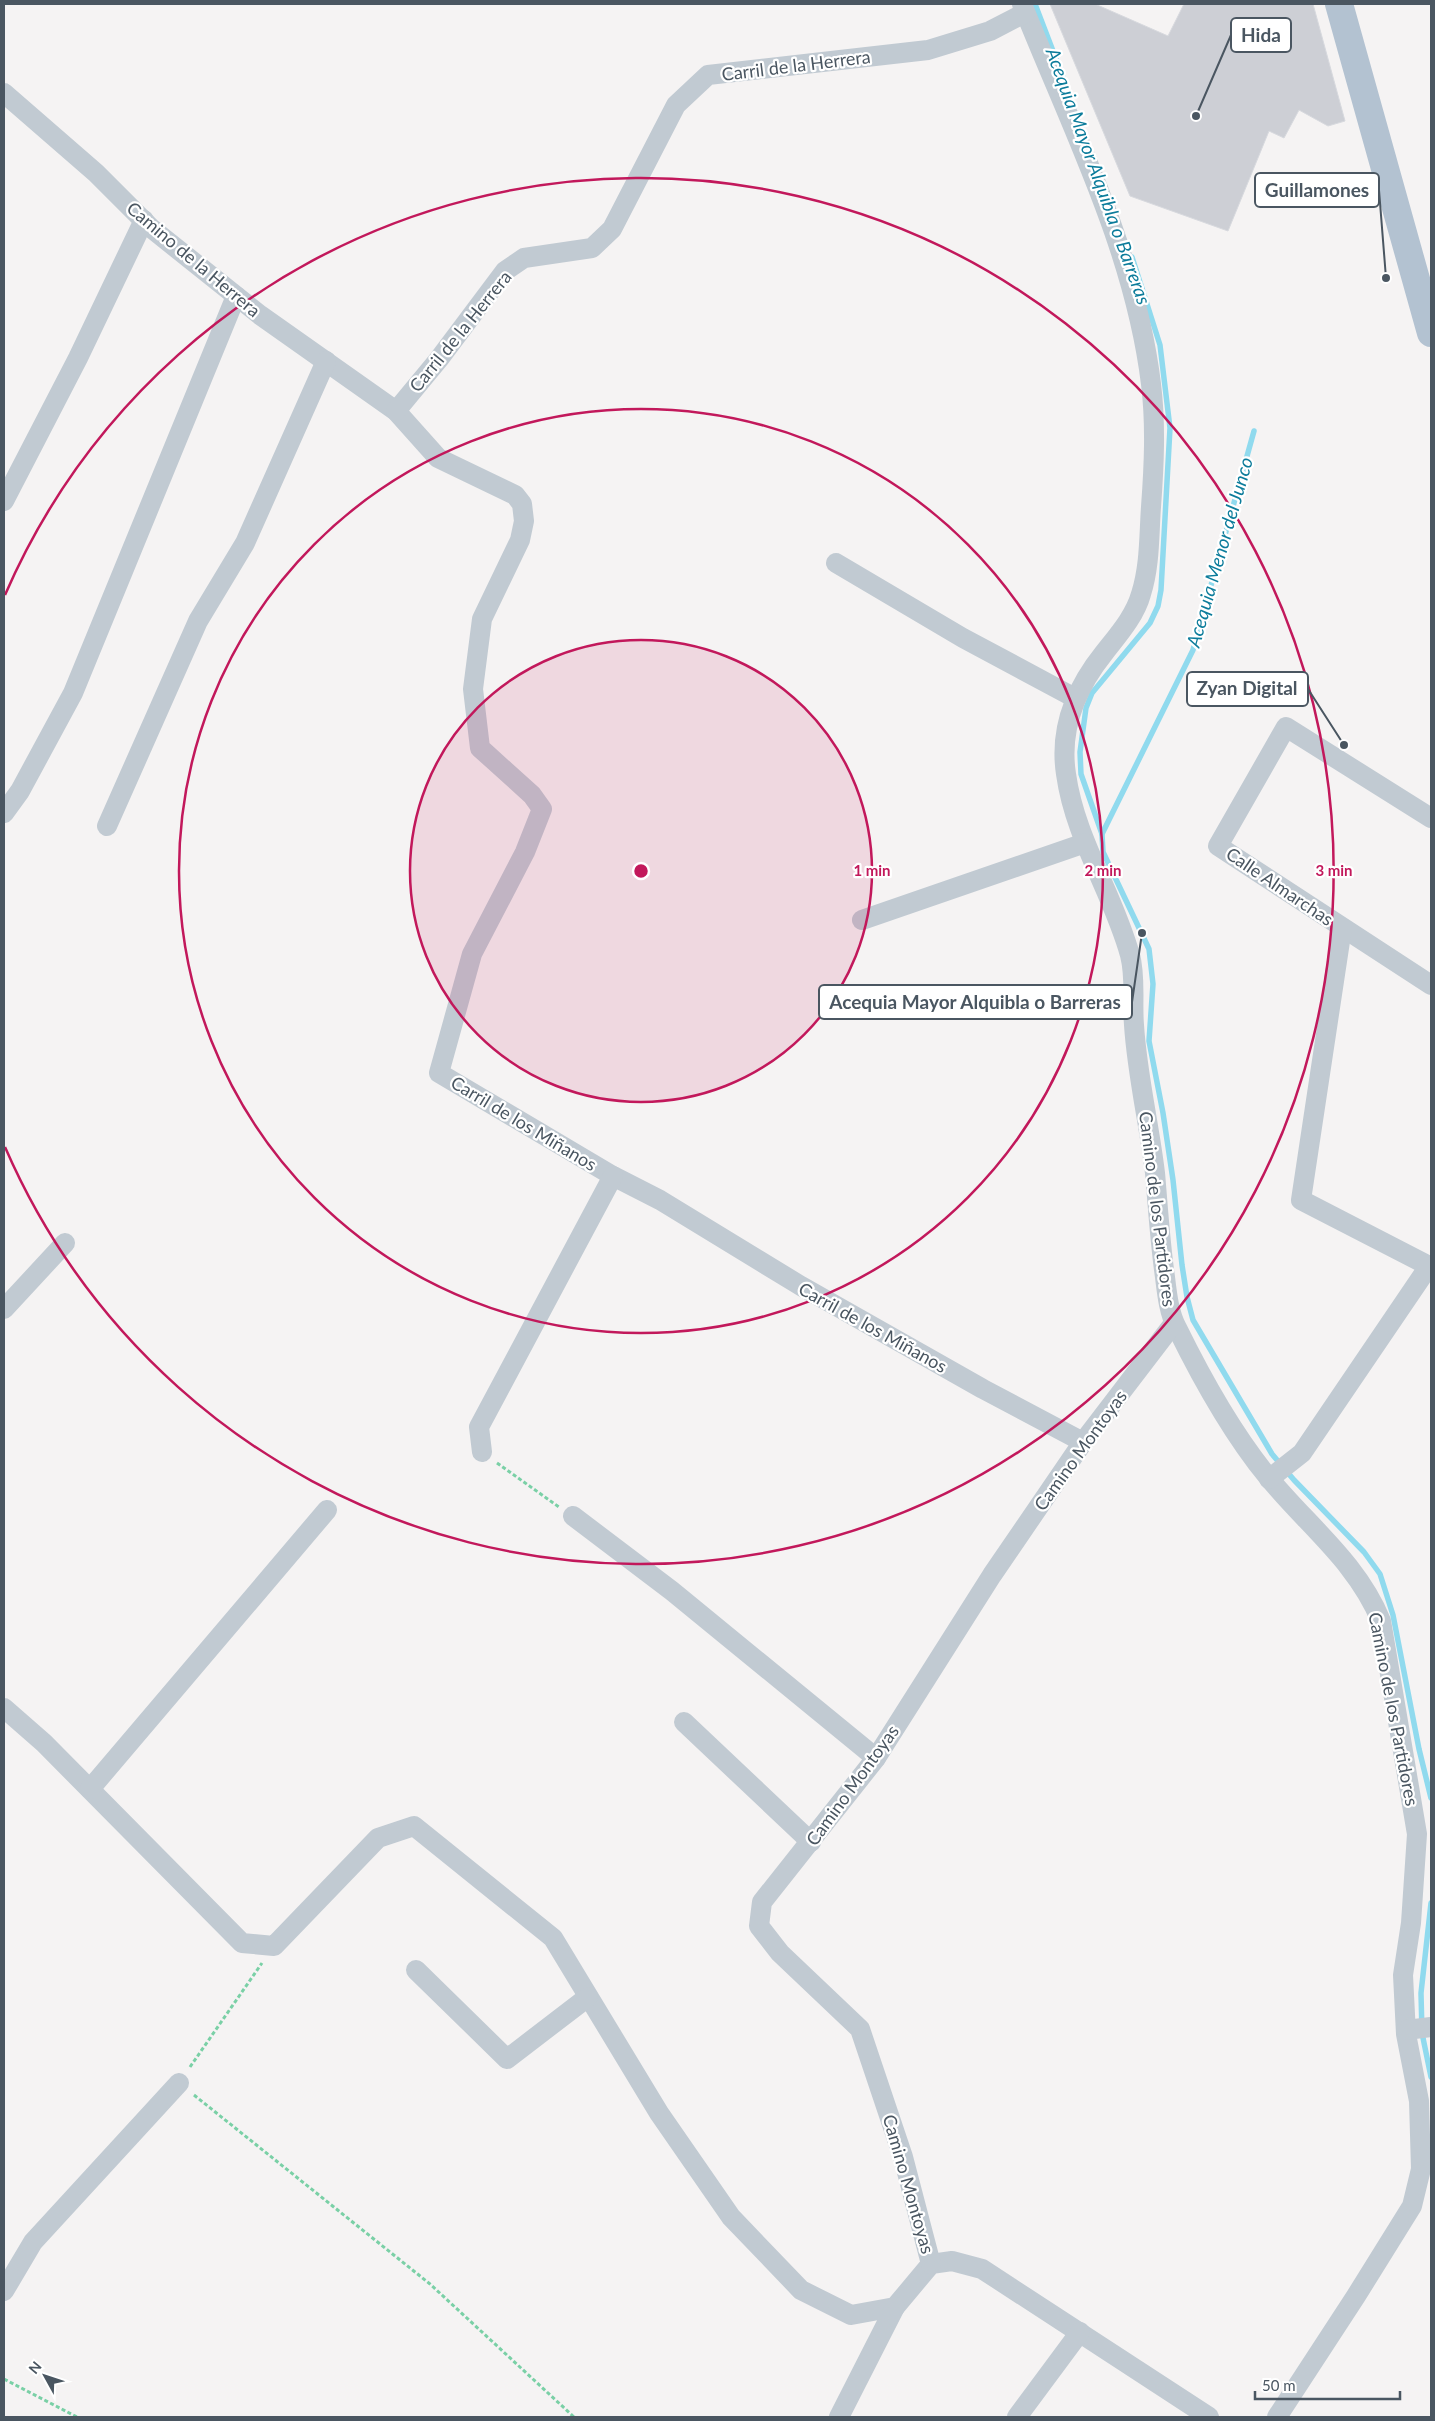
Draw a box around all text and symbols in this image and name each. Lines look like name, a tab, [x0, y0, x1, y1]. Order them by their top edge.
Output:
callout: Hida	[1231, 18, 1291, 52]
text: Hida	[1241, 23, 1281, 46]
water label: Acequia Mayor Alquibla o Barreras	[1041, 44, 1156, 308]
street label: Carril de la Herrera	[720, 45, 872, 85]
callout: Guillamones	[1255, 173, 1379, 207]
text: Guillamones	[1265, 178, 1369, 201]
street label: Camino de la Herrera	[123, 197, 265, 321]
street label: Carril de la Herrera	[404, 266, 516, 396]
water label: Acequia Menor del Junco	[1181, 454, 1257, 651]
callout: Zyan Digital	[1187, 672, 1308, 706]
text: Zyan Digital	[1196, 676, 1298, 699]
street label: Calle Almarchas	[1222, 842, 1338, 930]
text: 1 min	[853, 861, 891, 879]
text: 2 min	[1084, 861, 1122, 879]
text: 3 min	[1315, 861, 1353, 879]
centre of rings	[632, 862, 650, 880]
callout: Acequia Mayor Alquibla o Barreras	[819, 985, 1132, 1019]
text: Acequia Mayor Alquibla o Barreras	[828, 990, 1121, 1013]
street label: Carril de los Miñanos	[447, 1071, 601, 1175]
street label: Camino de los Partidores	[1135, 1110, 1181, 1308]
street label: Carril de los Miñanos	[795, 1277, 951, 1377]
street label: Camino Montoyas	[1029, 1385, 1131, 1515]
street label: Camino de los Partidores	[1364, 1610, 1424, 1808]
street label: Camino Montoyas	[801, 1720, 903, 1850]
street label: Camino Montoyas	[879, 2112, 939, 2256]
north arrow	[20, 2351, 70, 2401]
text: N	[25, 2358, 45, 2377]
scale bar	[1255, 2368, 1400, 2400]
text: 50 m	[1262, 2376, 1296, 2394]

